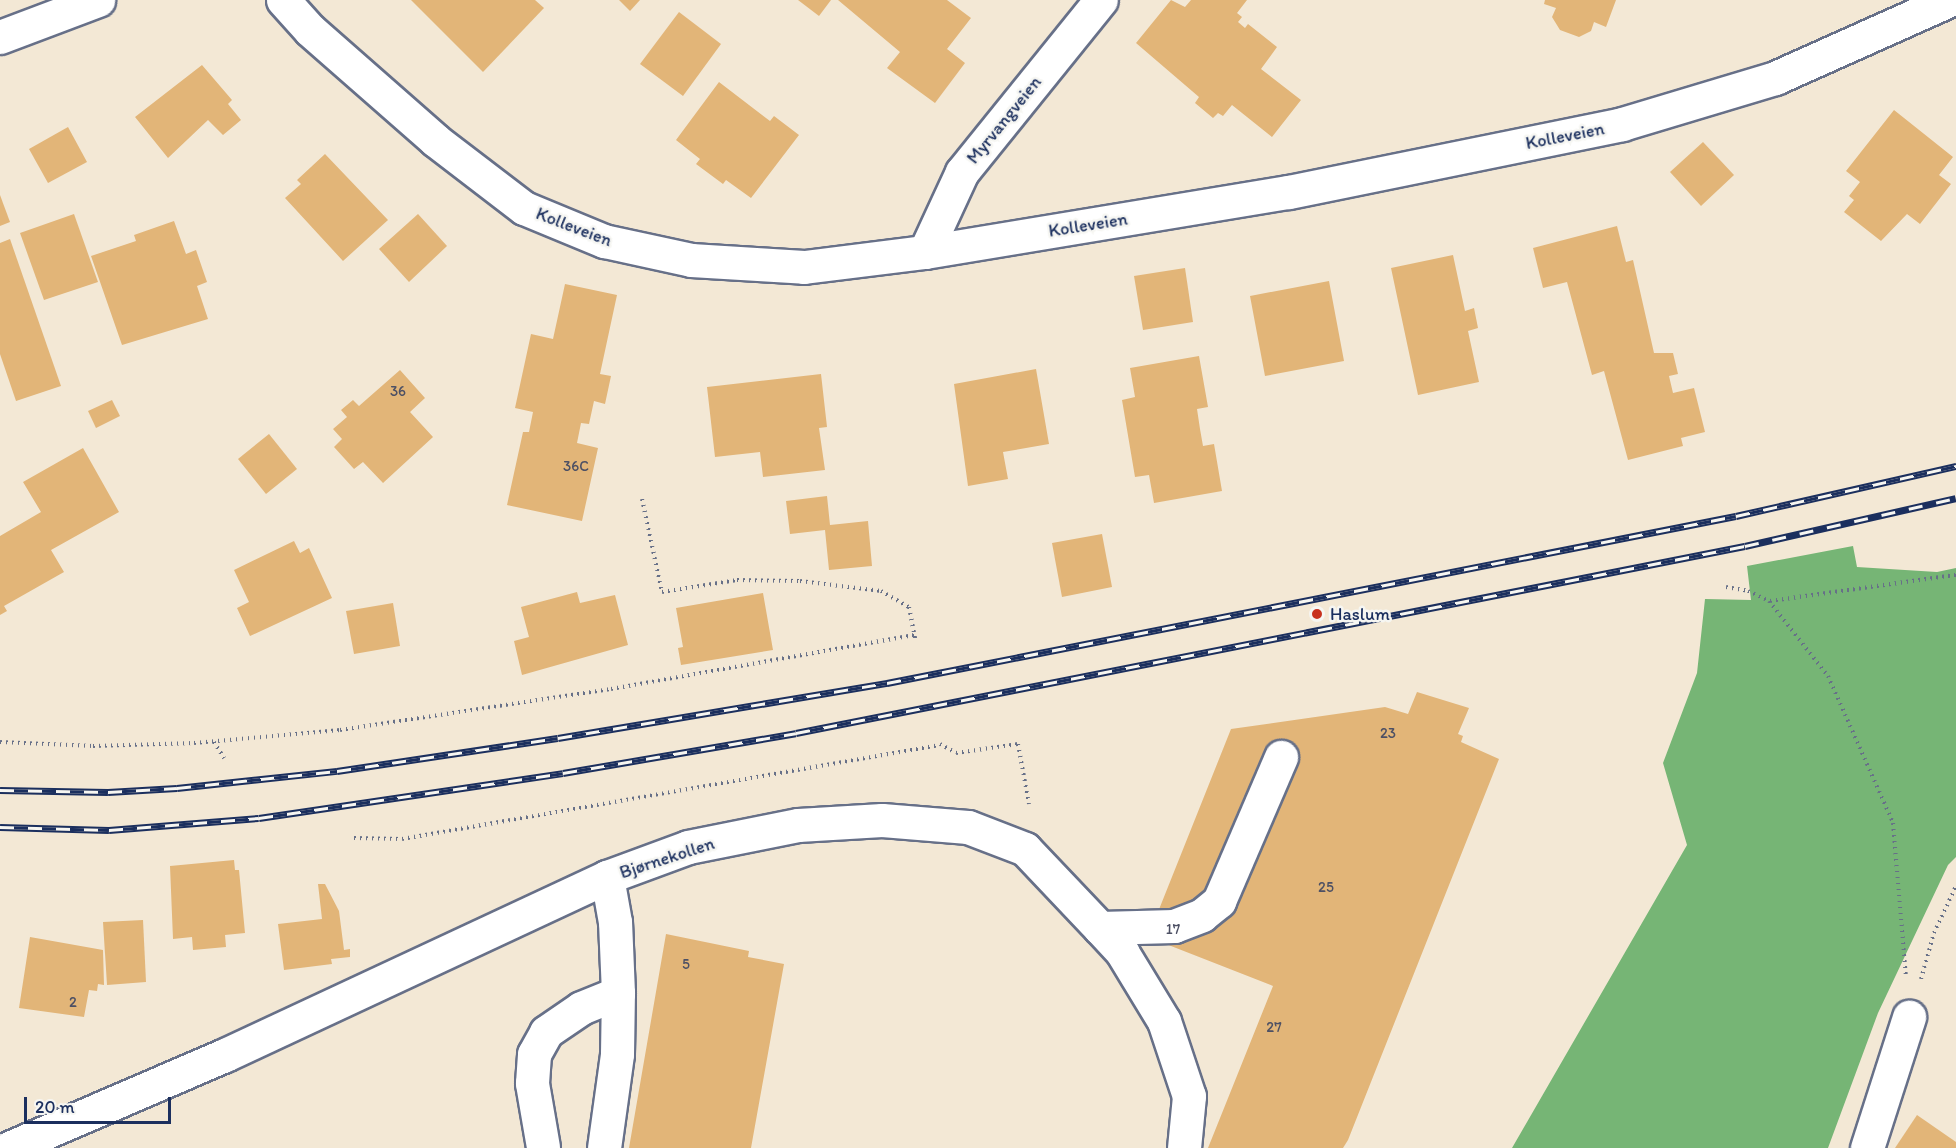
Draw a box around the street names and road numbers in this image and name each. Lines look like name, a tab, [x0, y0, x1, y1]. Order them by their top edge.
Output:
street label: Myrvangveien	[962, 72, 1046, 168]
street label: Kolleveien	[1524, 118, 1606, 154]
street label: Kolleveien	[533, 203, 615, 251]
street label: Kolleveien	[1047, 208, 1129, 242]
street label: Bjørnekollen	[617, 833, 717, 883]

